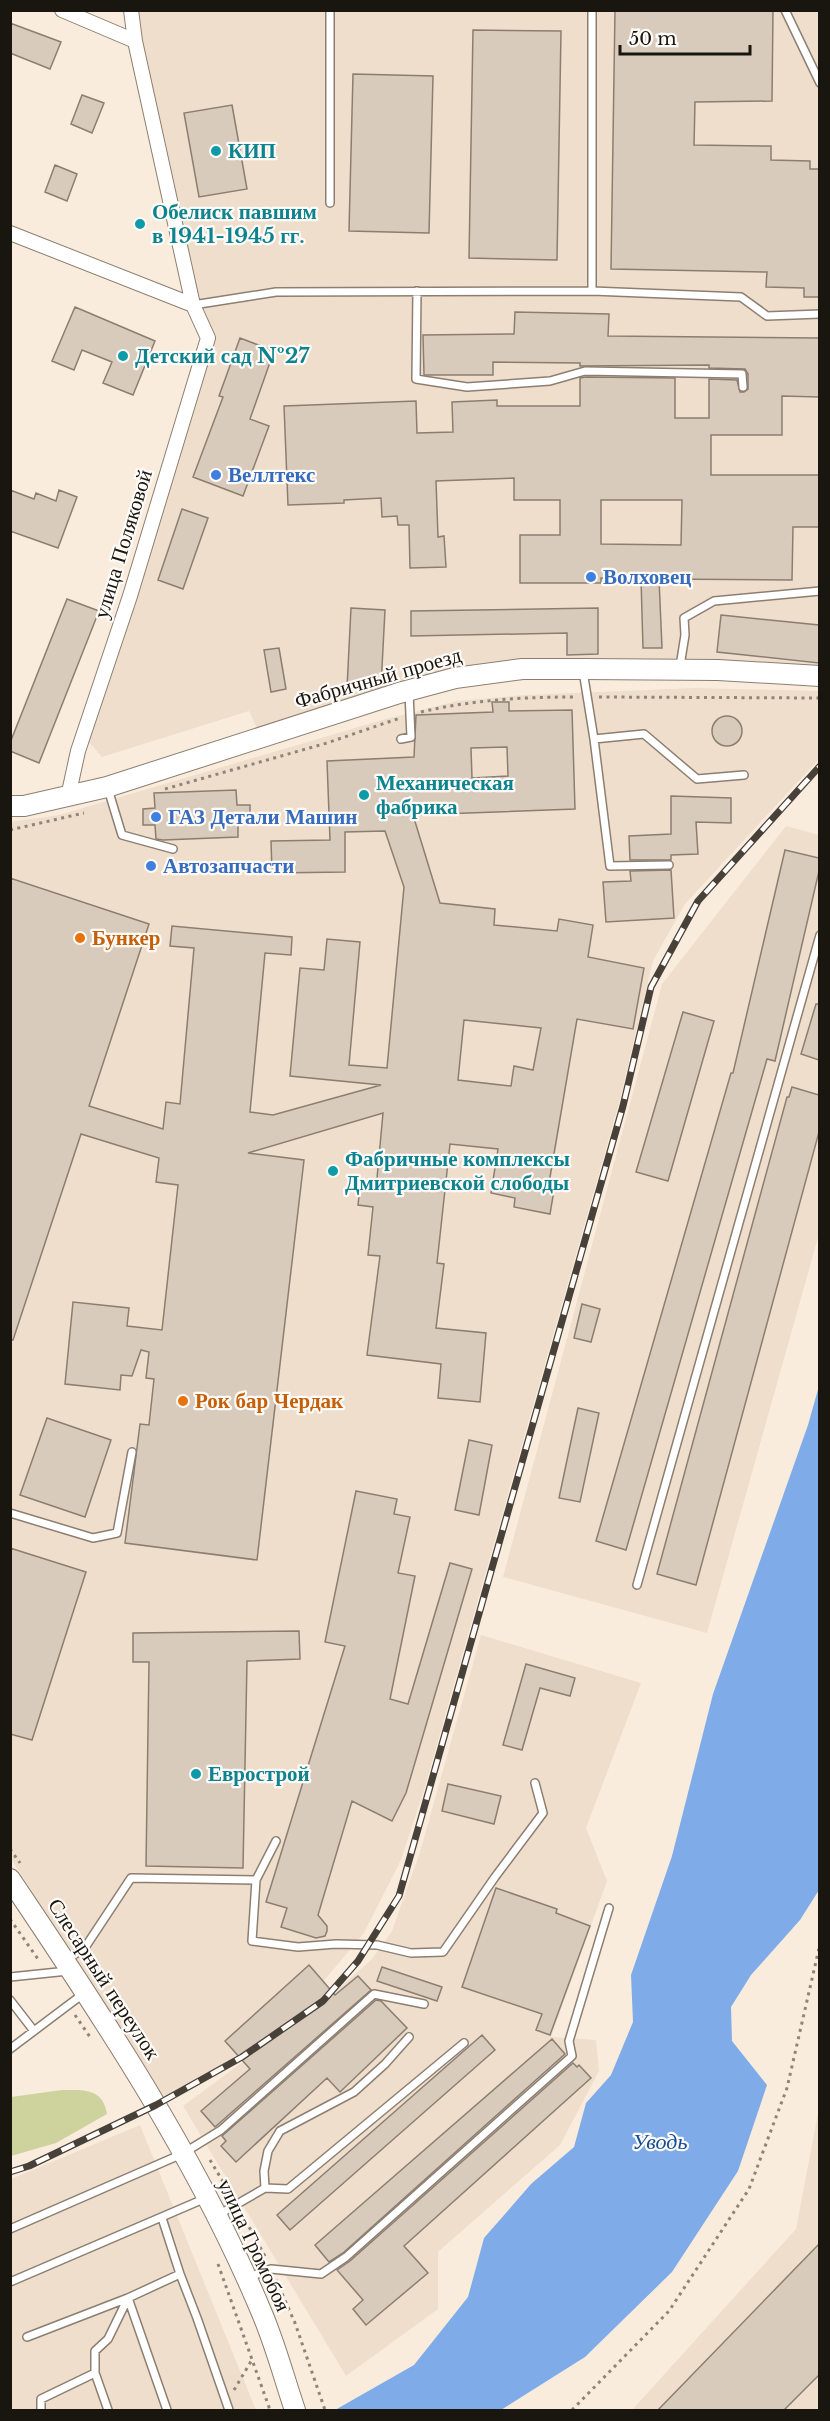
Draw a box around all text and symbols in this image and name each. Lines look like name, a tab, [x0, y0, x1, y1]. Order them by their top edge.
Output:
scale bar	[620, 18, 750, 56]
text: 50 m	[629, 28, 677, 50]
place label: КИП	[228, 138, 276, 164]
marker: КИП	[209, 144, 223, 158]
place label: Обелиск павшим в 1941-1945 гг.	[152, 199, 317, 249]
marker: Обелиск павшим в 1941-1945 гг.	[133, 217, 147, 231]
place label: Детский сад №27	[135, 343, 311, 369]
marker: Детский сад №27	[116, 349, 130, 363]
place label: Веллтекс	[228, 462, 315, 488]
street label: улица Поляковой	[88, 466, 158, 622]
marker: Веллтекс	[209, 468, 223, 482]
place label: Волховец	[603, 564, 691, 590]
marker: Волховец	[584, 570, 598, 584]
street label: Фабричный проезд	[292, 642, 465, 714]
place label: Механическая фабрика	[376, 770, 514, 820]
marker: Механическая фабрика	[357, 788, 371, 802]
place label: ГАЗ Детали Машин	[168, 804, 357, 830]
marker: ГАЗ Детали Машин	[149, 810, 163, 824]
place label: Автозапчасти	[163, 853, 294, 879]
marker: Автозапчасти	[144, 859, 158, 873]
place label: Бункер	[92, 925, 161, 951]
marker: Бункер	[73, 931, 87, 945]
place label: Фабричные комплексы Дмитриевской слободы	[345, 1146, 570, 1196]
marker: Фабричные комплексы Дмитриевской слободы	[326, 1164, 340, 1178]
place label: Рок бар Чердак	[195, 1388, 344, 1414]
marker: Рок бар Чердак	[176, 1394, 190, 1408]
place label: Еврострой	[208, 1761, 310, 1787]
marker: Еврострой	[189, 1767, 203, 1781]
street label: Слесарный переулок	[42, 1894, 166, 2065]
water label: Уводь	[633, 2128, 687, 2155]
street label: улица Громобоя	[212, 2174, 296, 2316]

